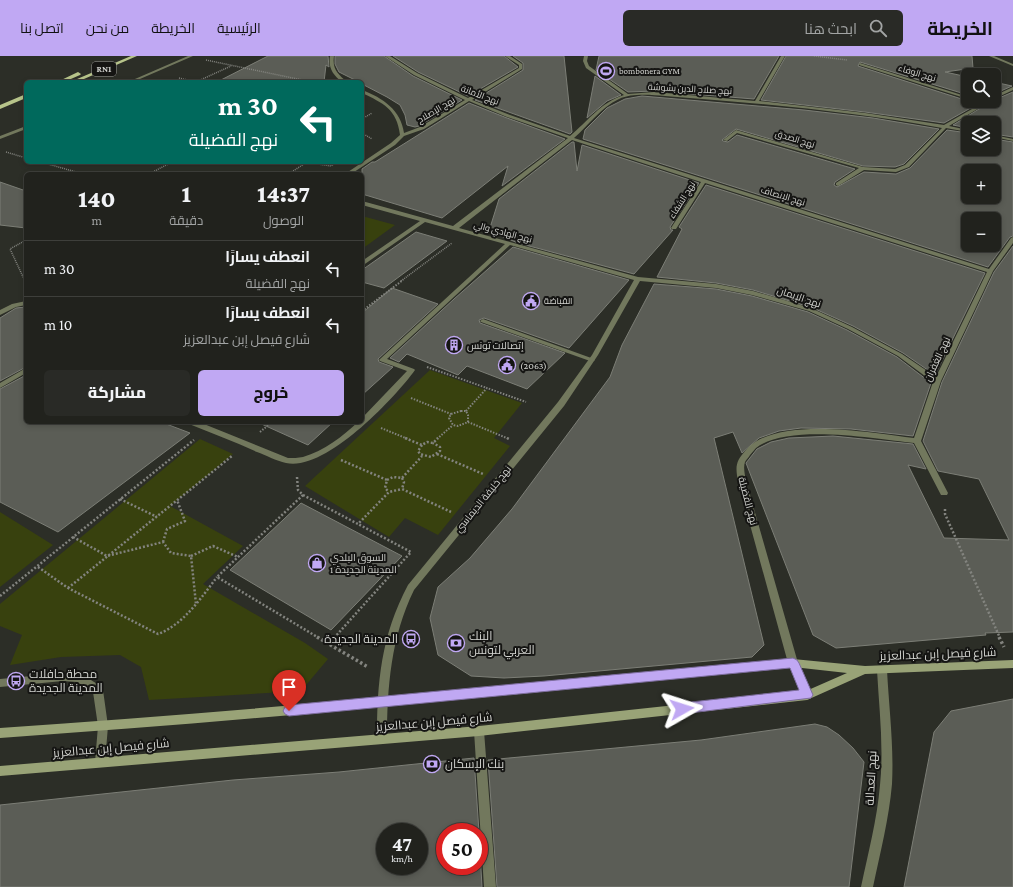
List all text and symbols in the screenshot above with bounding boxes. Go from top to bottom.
search box [623,10,903,46]
icon: search [867,17,889,39]
text: الخريطة [927,18,993,39]
text: اتصل بنا [20,20,64,36]
text: من نحن [86,20,129,36]
text: الخريطة [151,20,195,36]
text: الرئيسية [217,20,261,36]
text: ابحث هنا [804,21,857,37]
sports icon: bombonera GYM [596,61,616,81]
road number: RN1 [92,62,116,76]
street label: نهج الوفاء [897,63,937,84]
place label: bombonera GYM [619,66,681,76]
map controls [961,68,1001,252]
button: search [961,68,1001,108]
street label: نهج صلاح الدين بشوشة [648,82,732,97]
street label: نهج الأمانة [459,83,500,108]
text: 30 m [218,90,278,121]
street label: نهج الإصلاح [415,95,457,126]
icon: left [292,96,344,148]
button: layers [961,116,1001,156]
street label: نهج الصدق [774,128,816,151]
text: نهج الفضيلة [189,130,278,150]
button: + [961,164,1001,204]
text: 1 [182,180,191,207]
text: 14:37 [257,180,310,207]
street label: نهج الشفاء [667,180,698,221]
text: 140 [78,185,115,212]
street label: نهج الإنصاف [759,185,806,208]
button: − [961,212,1001,252]
text: m [91,213,102,228]
text: دقيقة [169,213,203,228]
text: الوصول [263,213,304,228]
street label: نهج الهادي والي [472,219,533,246]
text: انعطف يسارًا [225,249,310,265]
icon: left [322,258,344,280]
text: 30 m [44,261,74,277]
text: نهج الفضيلة [246,276,310,291]
street label: نهج الإيمان [775,284,822,311]
public building icon: القباضة [521,291,541,311]
place label: القباضة [544,296,573,306]
text: انعطف يسارًا [225,305,310,321]
icon: left [322,314,344,336]
text: 10 m [44,317,72,333]
text: شارع فيصل إبن عبدالعزيز [183,332,310,347]
building icon: إتصالات تونس [444,335,464,355]
street label: نهج الغفران [922,335,953,383]
place label: إتصالات تونس [467,340,524,352]
public building icon: (2063) [497,355,517,375]
place label: (2063) [520,360,547,372]
button: مشاركة [44,370,190,416]
button: خروج [198,370,344,416]
street label: نهج خليفة الديماسي [453,464,515,536]
street label: نهج الفضيلة [735,476,760,527]
place label: السوق البلدي المدينة الجديدة 1 [330,552,397,575]
shop icon: السوق البلدي المدينة الجديدة 1 [307,553,327,573]
bus stop icon: المدينة الجديدة [401,629,421,649]
place label: البنك العربي لتونس [469,629,535,660]
place label: المدينة الجديدة [324,632,398,646]
bank icon: البنك العربي لتونس [446,633,466,653]
street label: شارع فيصل إبن عبدالعزيز [878,645,997,664]
place label: محطة حافلات المدينة الجديدة [29,667,103,695]
pin [272,670,306,711]
bus stop icon: محطة حافلات المدينة الجديدة [6,671,26,691]
icon: arrive [278,676,300,698]
position arrow [661,688,703,730]
street label: شارع فيصل إبن عبدالعزيز [374,710,493,735]
street label: شارع فيصل إبن عبدالعزيز [51,736,170,761]
street label: نهج العدالة [863,750,880,806]
bank icon: بنك الإسكان [422,754,442,774]
place label: بنك الإسكان [445,757,504,771]
speed limit sign: 50 [436,823,488,875]
text: 47 [392,833,412,855]
text: km/h [391,853,413,864]

